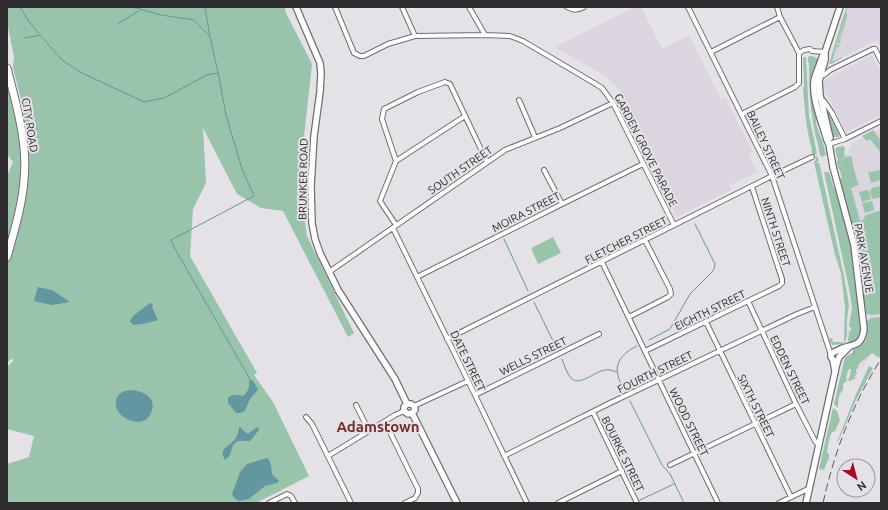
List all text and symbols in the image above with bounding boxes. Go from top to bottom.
street label: GARDEN GROVE PARADE [612,91,680,209]
street label: CITY ROAD [20,97,40,153]
street label: BAILEY STREET [745,109,787,181]
street label: BRUNKER ROAD [296,138,310,220]
street label: SOUTH STREET [426,143,494,197]
street label: MOIRA STREET [490,190,562,234]
street label: NINTH STREET [759,196,793,268]
street label: FLETCHER STREET [583,214,669,266]
street label: PARK AVENUE [852,222,876,294]
street label: EIGHTH STREET [673,288,747,332]
street label: DATE STREET [448,329,488,393]
street label: EDDEN STREET [768,333,812,407]
street label: WELLS STREET [497,335,569,377]
street label: FOURTH STREET [615,349,695,395]
street label: SIXTH STREET [735,372,777,440]
street label: WOOD STREET [667,386,711,458]
street label: BOURKE STREET [600,414,646,494]
district label: Adamstown [336,418,420,435]
north arrow [836,458,876,498]
text: N [855,479,869,493]

